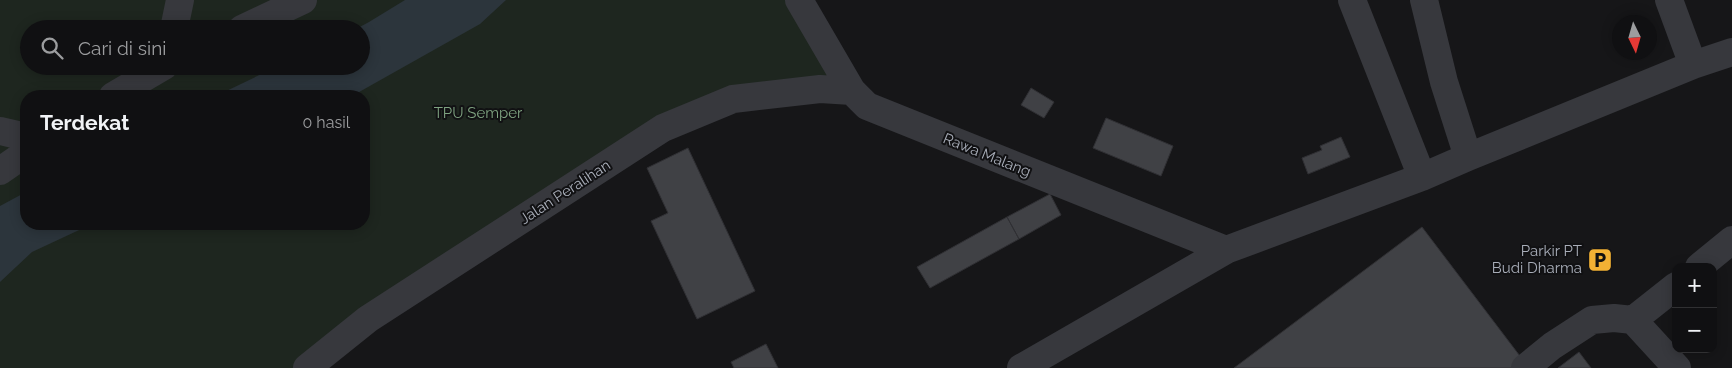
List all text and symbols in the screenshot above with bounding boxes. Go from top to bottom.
north arrow [1612,15,1657,60]
search box [20,20,370,75]
icon: search [38,34,66,62]
text: Cari di sini [78,37,166,59]
park label: TPU Semper [434,104,523,122]
text: Terdekat [40,110,129,135]
text: 0 hasil [303,113,350,132]
street label: Rawa Malang [940,129,1034,181]
street label: Jalan Peralihan [516,156,614,228]
place label: Parkir PT Budi Dharma [1492,242,1582,277]
parking icon: Parkir PT Budi Dharma [1587,247,1613,273]
map controls [1672,263,1717,353]
button: + [1672,263,1717,308]
button: − [1672,308,1717,353]

